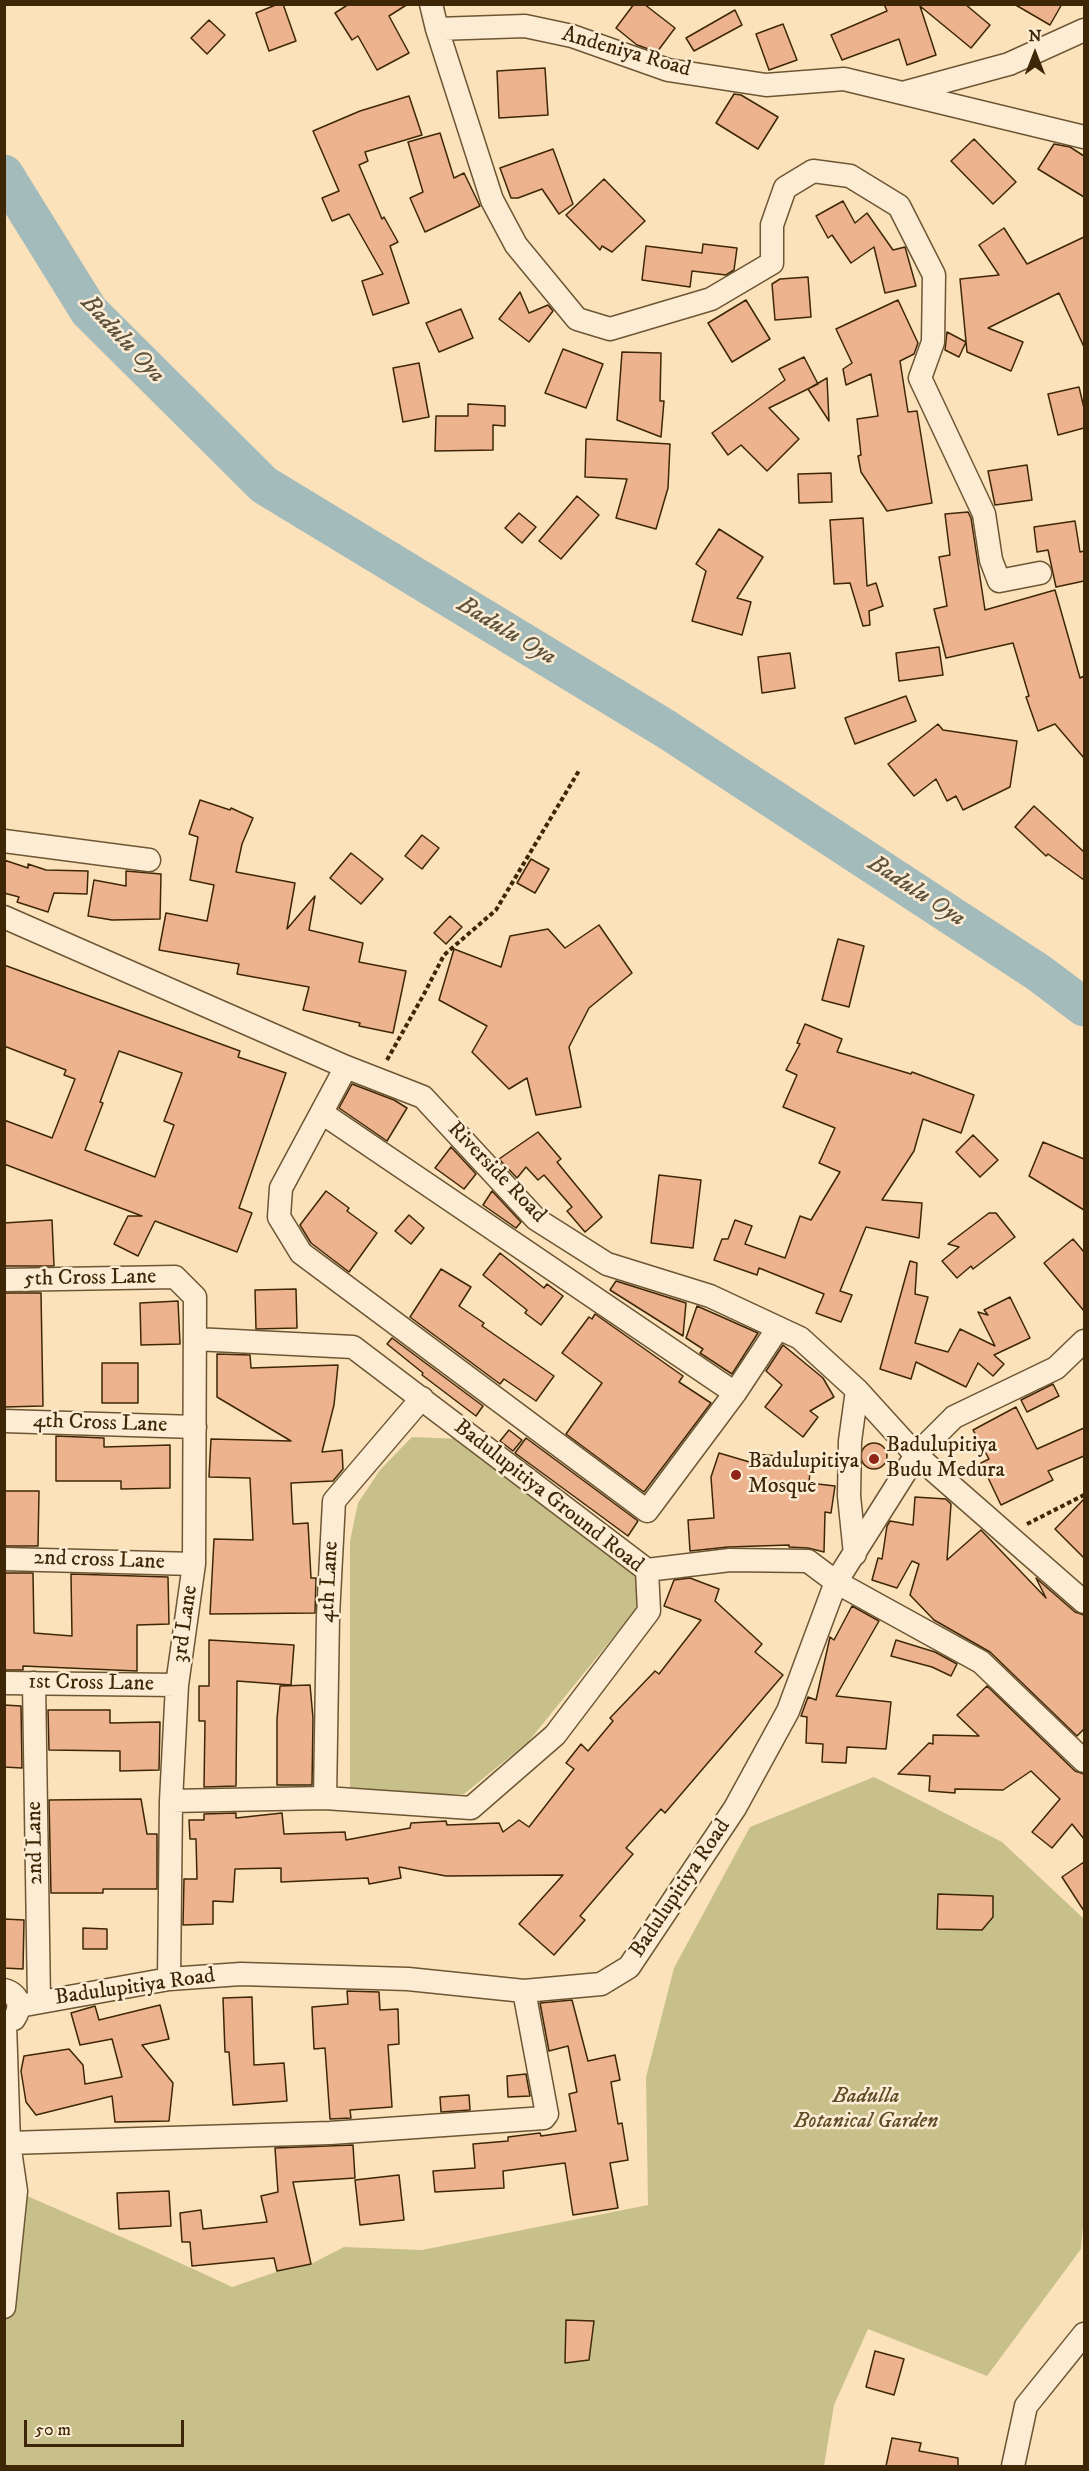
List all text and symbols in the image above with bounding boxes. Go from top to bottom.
street label: Andeniya Road [559,22,693,84]
north arrow [1005,24,1065,84]
text: N [1028,26,1042,46]
water label: Badulu Oya [74,290,170,390]
water label: Badulu Oya [451,591,561,673]
water label: Badulu Oya [862,850,970,934]
street label: Riverside Road [441,1117,551,1229]
street label: 5th Cross Lane [23,1265,157,1293]
street label: 4th Cross Lane [32,1408,168,1440]
street label: Badulupitiya Ground Road [448,1415,648,1579]
place label: Badulupitiya Budu Medura [886,1433,1005,1484]
place label: Badulupitiya Mosque [748,1449,859,1500]
marker: Badulupitiya Budu Medura [867,1452,881,1466]
marker: Badulupitiya Mosque [729,1468,743,1482]
street label: 4th Lane [315,1541,345,1623]
street label: 2nd cross Lane [33,1546,165,1576]
street label: 3rd Lane [168,1584,204,1664]
street label: 1st Cross Lane [28,1670,154,1698]
street label: 2nd Lane [22,1801,50,1885]
street label: Badulupitiya Road [625,1815,737,1963]
street label: Badulupitiya Road [53,1964,217,2012]
park label: Badulla Botanical Garden [794,2084,938,2136]
scale bar [27,2408,188,2446]
text: 50 m [35,2419,71,2441]

